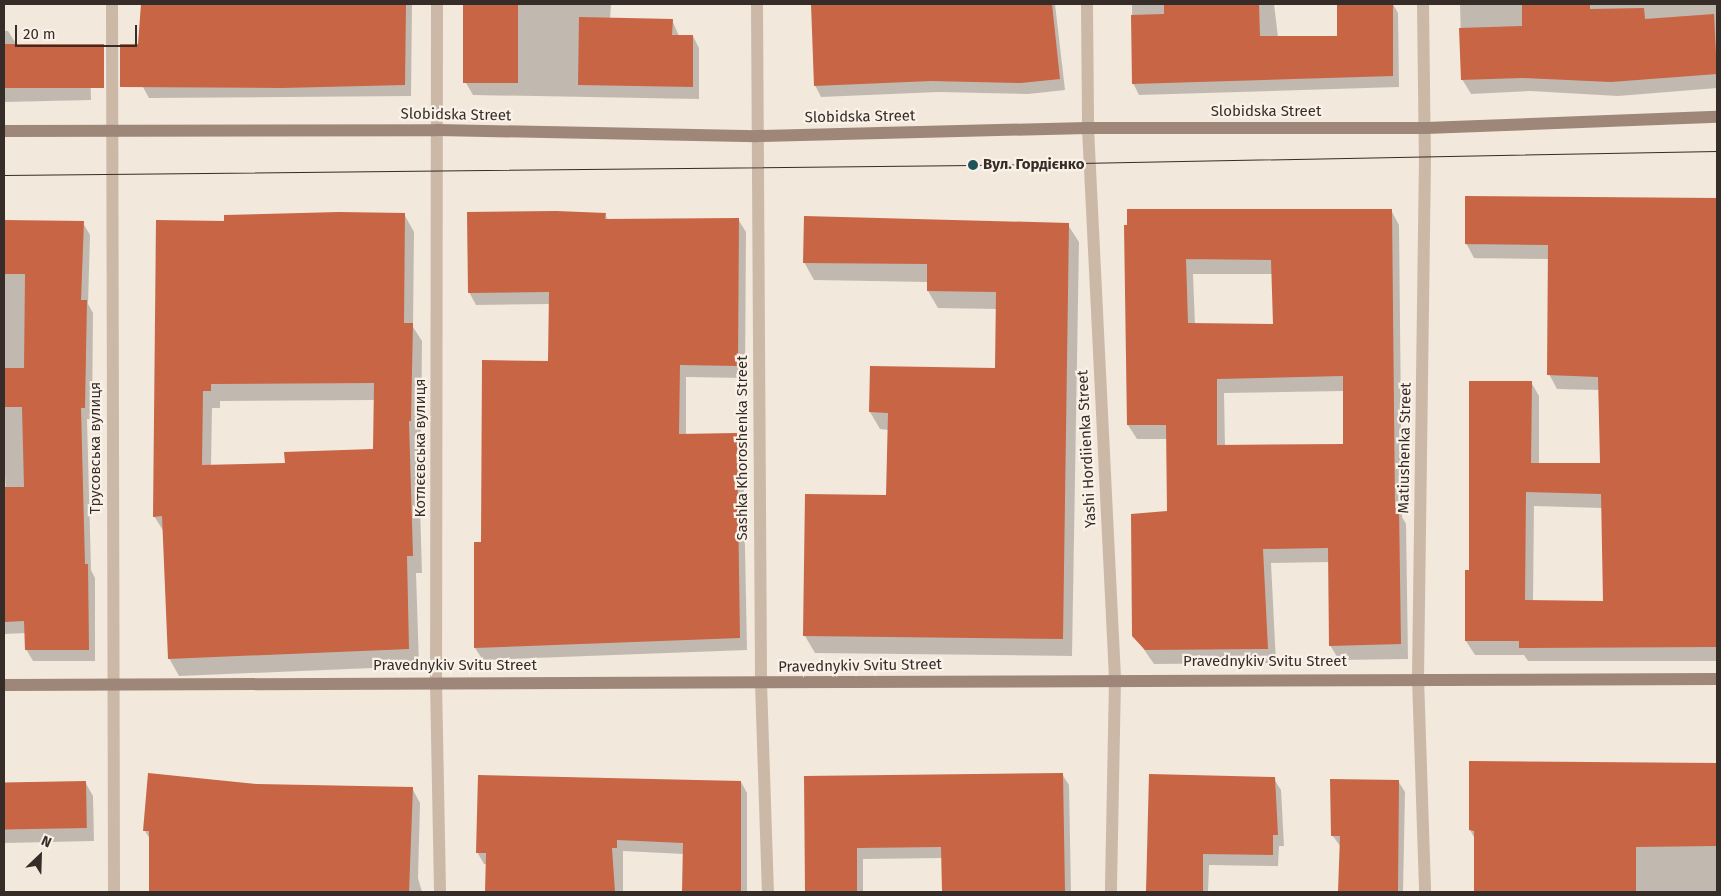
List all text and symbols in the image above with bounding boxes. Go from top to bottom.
scale bar [18,15,140,47]
text: 20 m [23,25,56,43]
street label: Slobidska Street [1211,103,1321,121]
street label: Slobidska Street [401,105,511,125]
street label: Slobidska Street [805,107,915,127]
place label: Вул. Гордієнко [983,156,1085,174]
marker: Вул. Гордієнко [967,159,979,171]
street label: Sashka Khoroshenka Street [734,355,752,541]
street label: Yashi Hordiienka Street [1074,370,1100,528]
street label: Котлєєвська вулиця [412,379,430,517]
street label: Трусовська вулиця [87,382,105,514]
street label: Matiushenka Street [1395,382,1415,514]
street label: Pravednykiv Svitu Street [1183,653,1347,671]
street label: Pravednykiv Svitu Street [778,656,942,676]
street label: Pravednykiv Svitu Street [373,657,537,675]
north arrow [15,831,65,881]
text: N [39,832,54,851]

